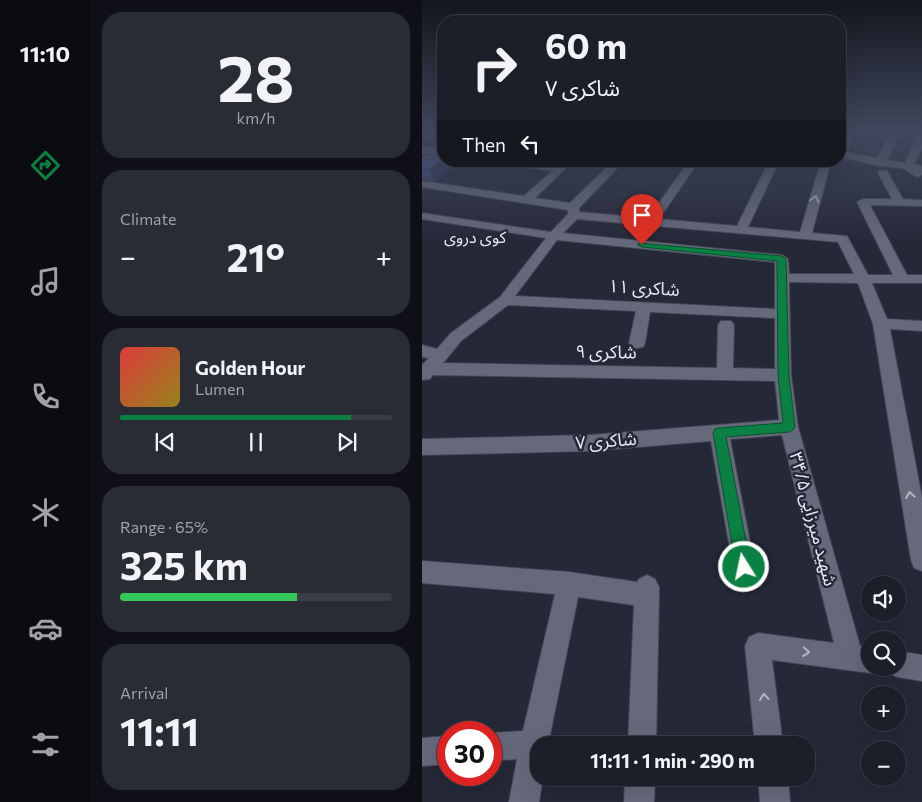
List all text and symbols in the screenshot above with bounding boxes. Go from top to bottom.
text: 60 m [545,23,627,66]
icon: right [462,35,527,100]
text: 28 [218,36,294,115]
text: 11:10 [20,40,70,67]
text: شاکری ۷ [545,74,620,101]
text: km/h [237,108,275,127]
icon: left [516,130,544,158]
text: Then [462,133,506,156]
icon: directions [28,148,63,183]
pin [621,194,663,245]
one-way arrow [810,195,820,203]
icon: arrive [628,201,656,229]
text: Climate [120,209,176,228]
district label: کوی دروی [444,227,506,247]
text: 21° [227,233,285,280]
text: − [120,239,136,273]
text: + [376,239,392,273]
icon: music [28,264,63,299]
street label: شاکری ۱۱ [608,274,680,301]
street label: شاکری ۹ [575,339,637,364]
text: Golden Hour [195,356,305,379]
icon: phone [28,379,63,414]
text: Lumen [195,379,245,398]
street label: شاکری ۷ [575,427,637,454]
icon: previous [151,428,179,456]
icon: pause [242,428,270,456]
icon: next [333,428,361,456]
street label: شهید میرزایی ۳۴/۵ [785,449,842,588]
one-way arrow [906,490,916,499]
icon: climate [28,495,63,530]
text: Range · 65% [120,517,208,536]
position arrow [717,540,769,592]
text: 325 km [120,541,248,588]
map controls [861,576,906,786]
button: sound [861,576,906,621]
icon: car [28,611,63,646]
button: search [861,631,906,676]
one-way arrow [803,646,811,657]
text: Arrival [120,683,168,702]
button: + [861,686,906,731]
one-way arrow [759,692,770,700]
text: 11:11 [120,707,199,754]
speed limit sign: 30 [437,721,502,786]
icon: filters [28,727,63,762]
button: − [861,741,906,786]
text: 11:11 · 1 min · 290 m [590,749,755,772]

